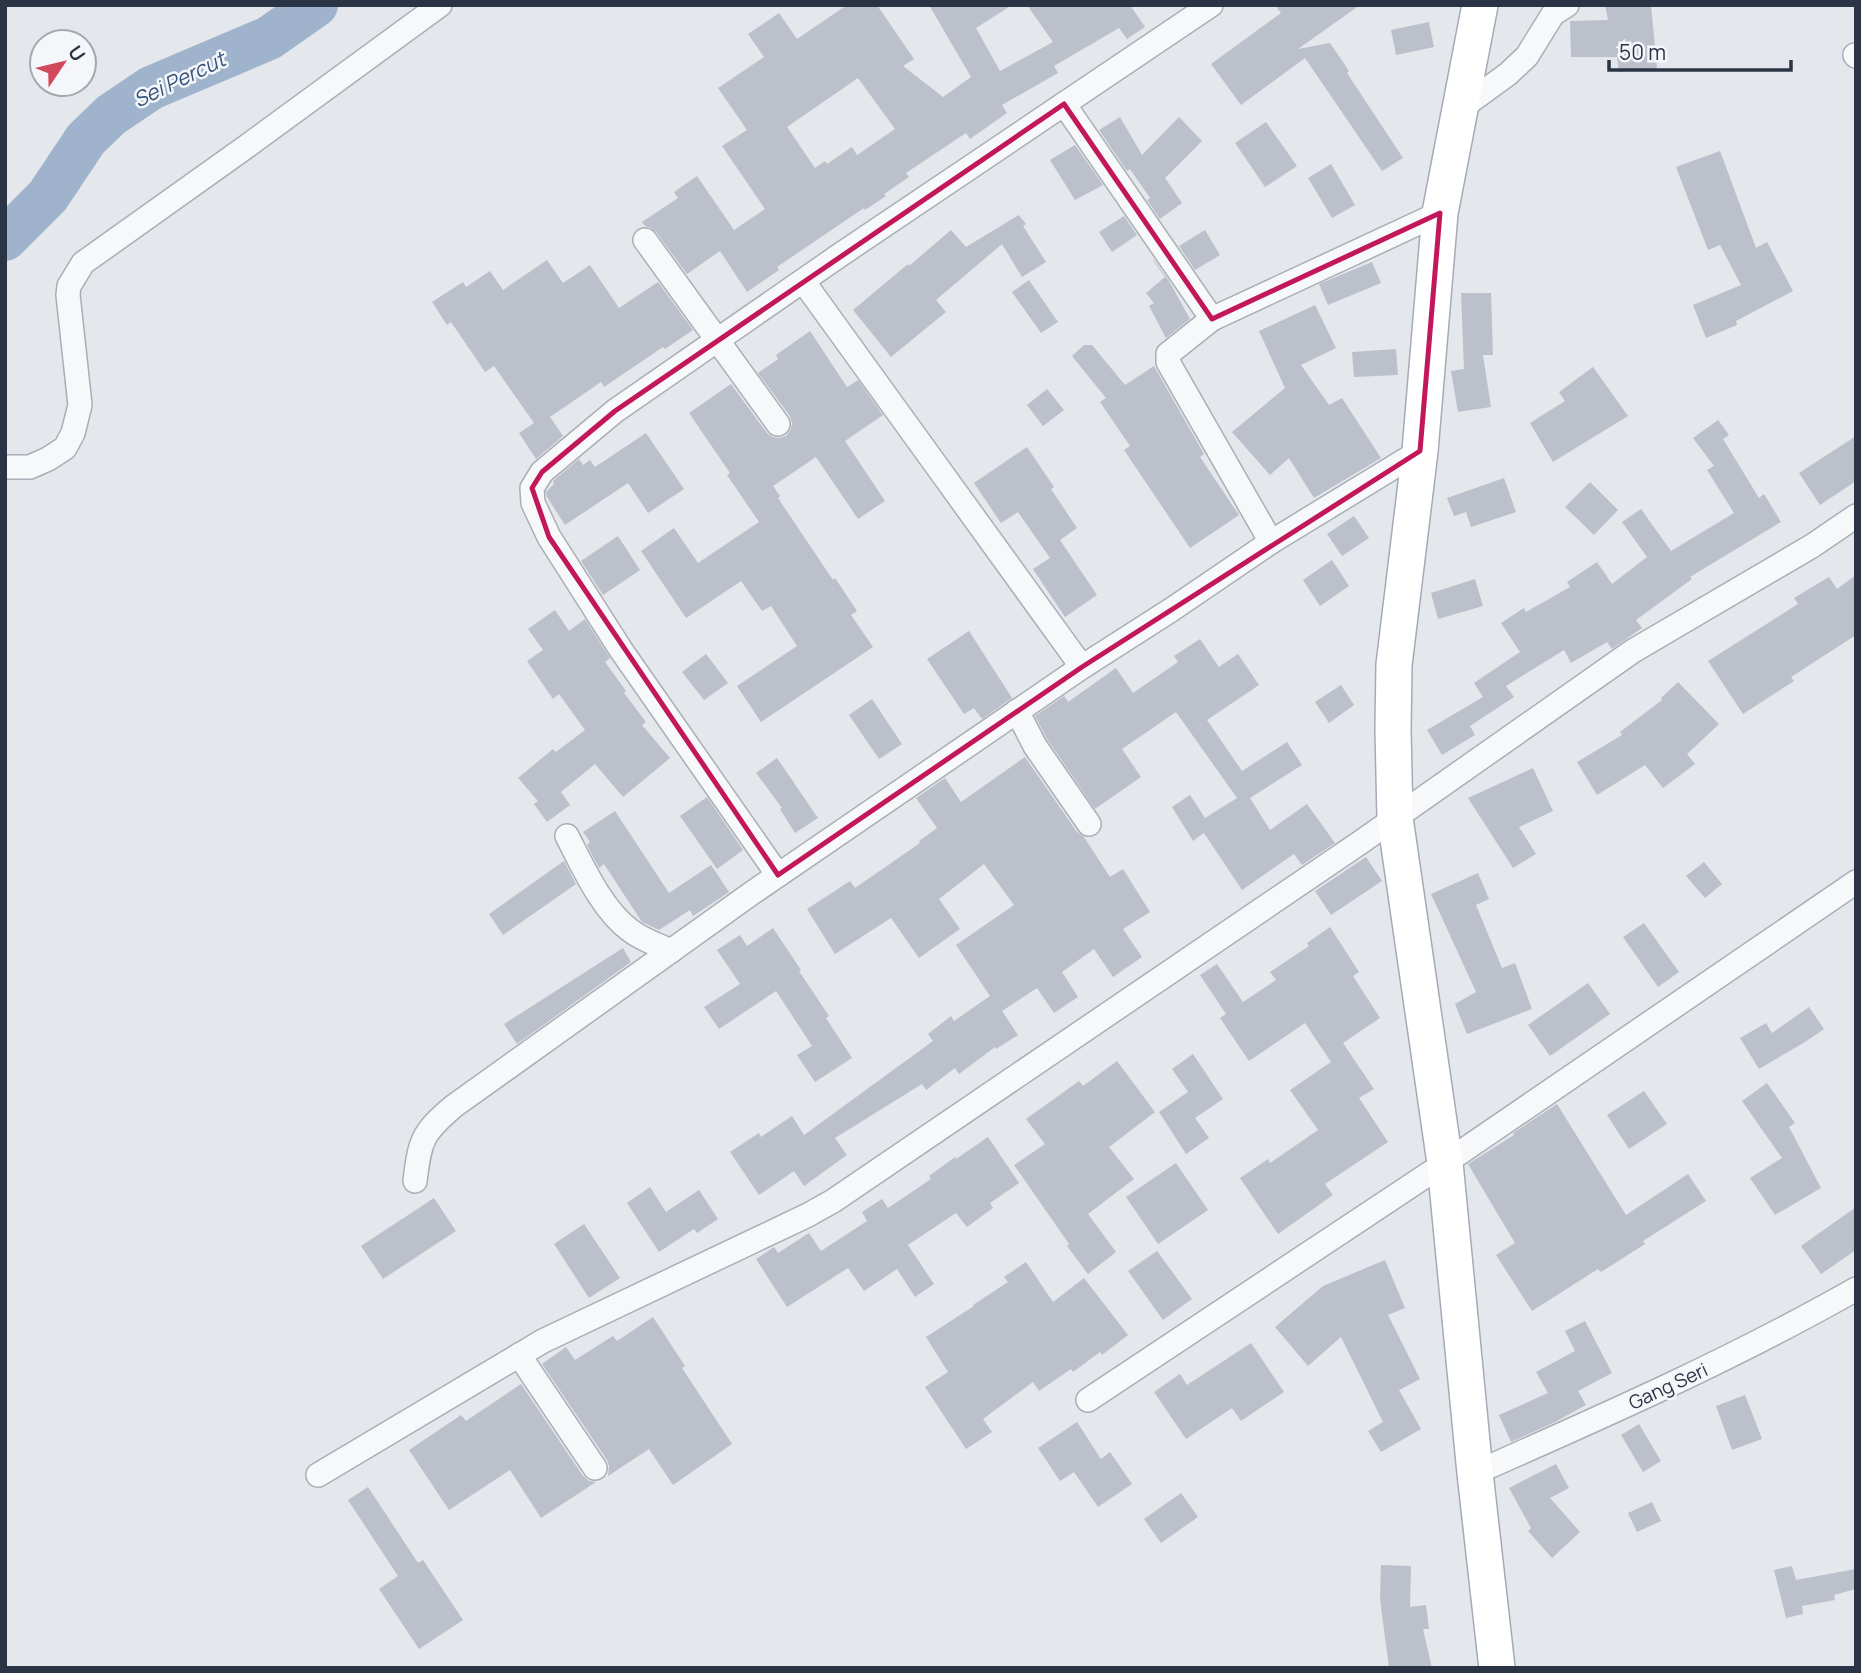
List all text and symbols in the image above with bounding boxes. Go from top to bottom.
north arrow [28,28,98,98]
scale bar [1609,28,1791,72]
text: 50 m [1619,38,1666,66]
text: U [62,40,91,66]
water label: Sei Percut [128,44,232,113]
street label: Gang Seri [1624,1356,1712,1416]

